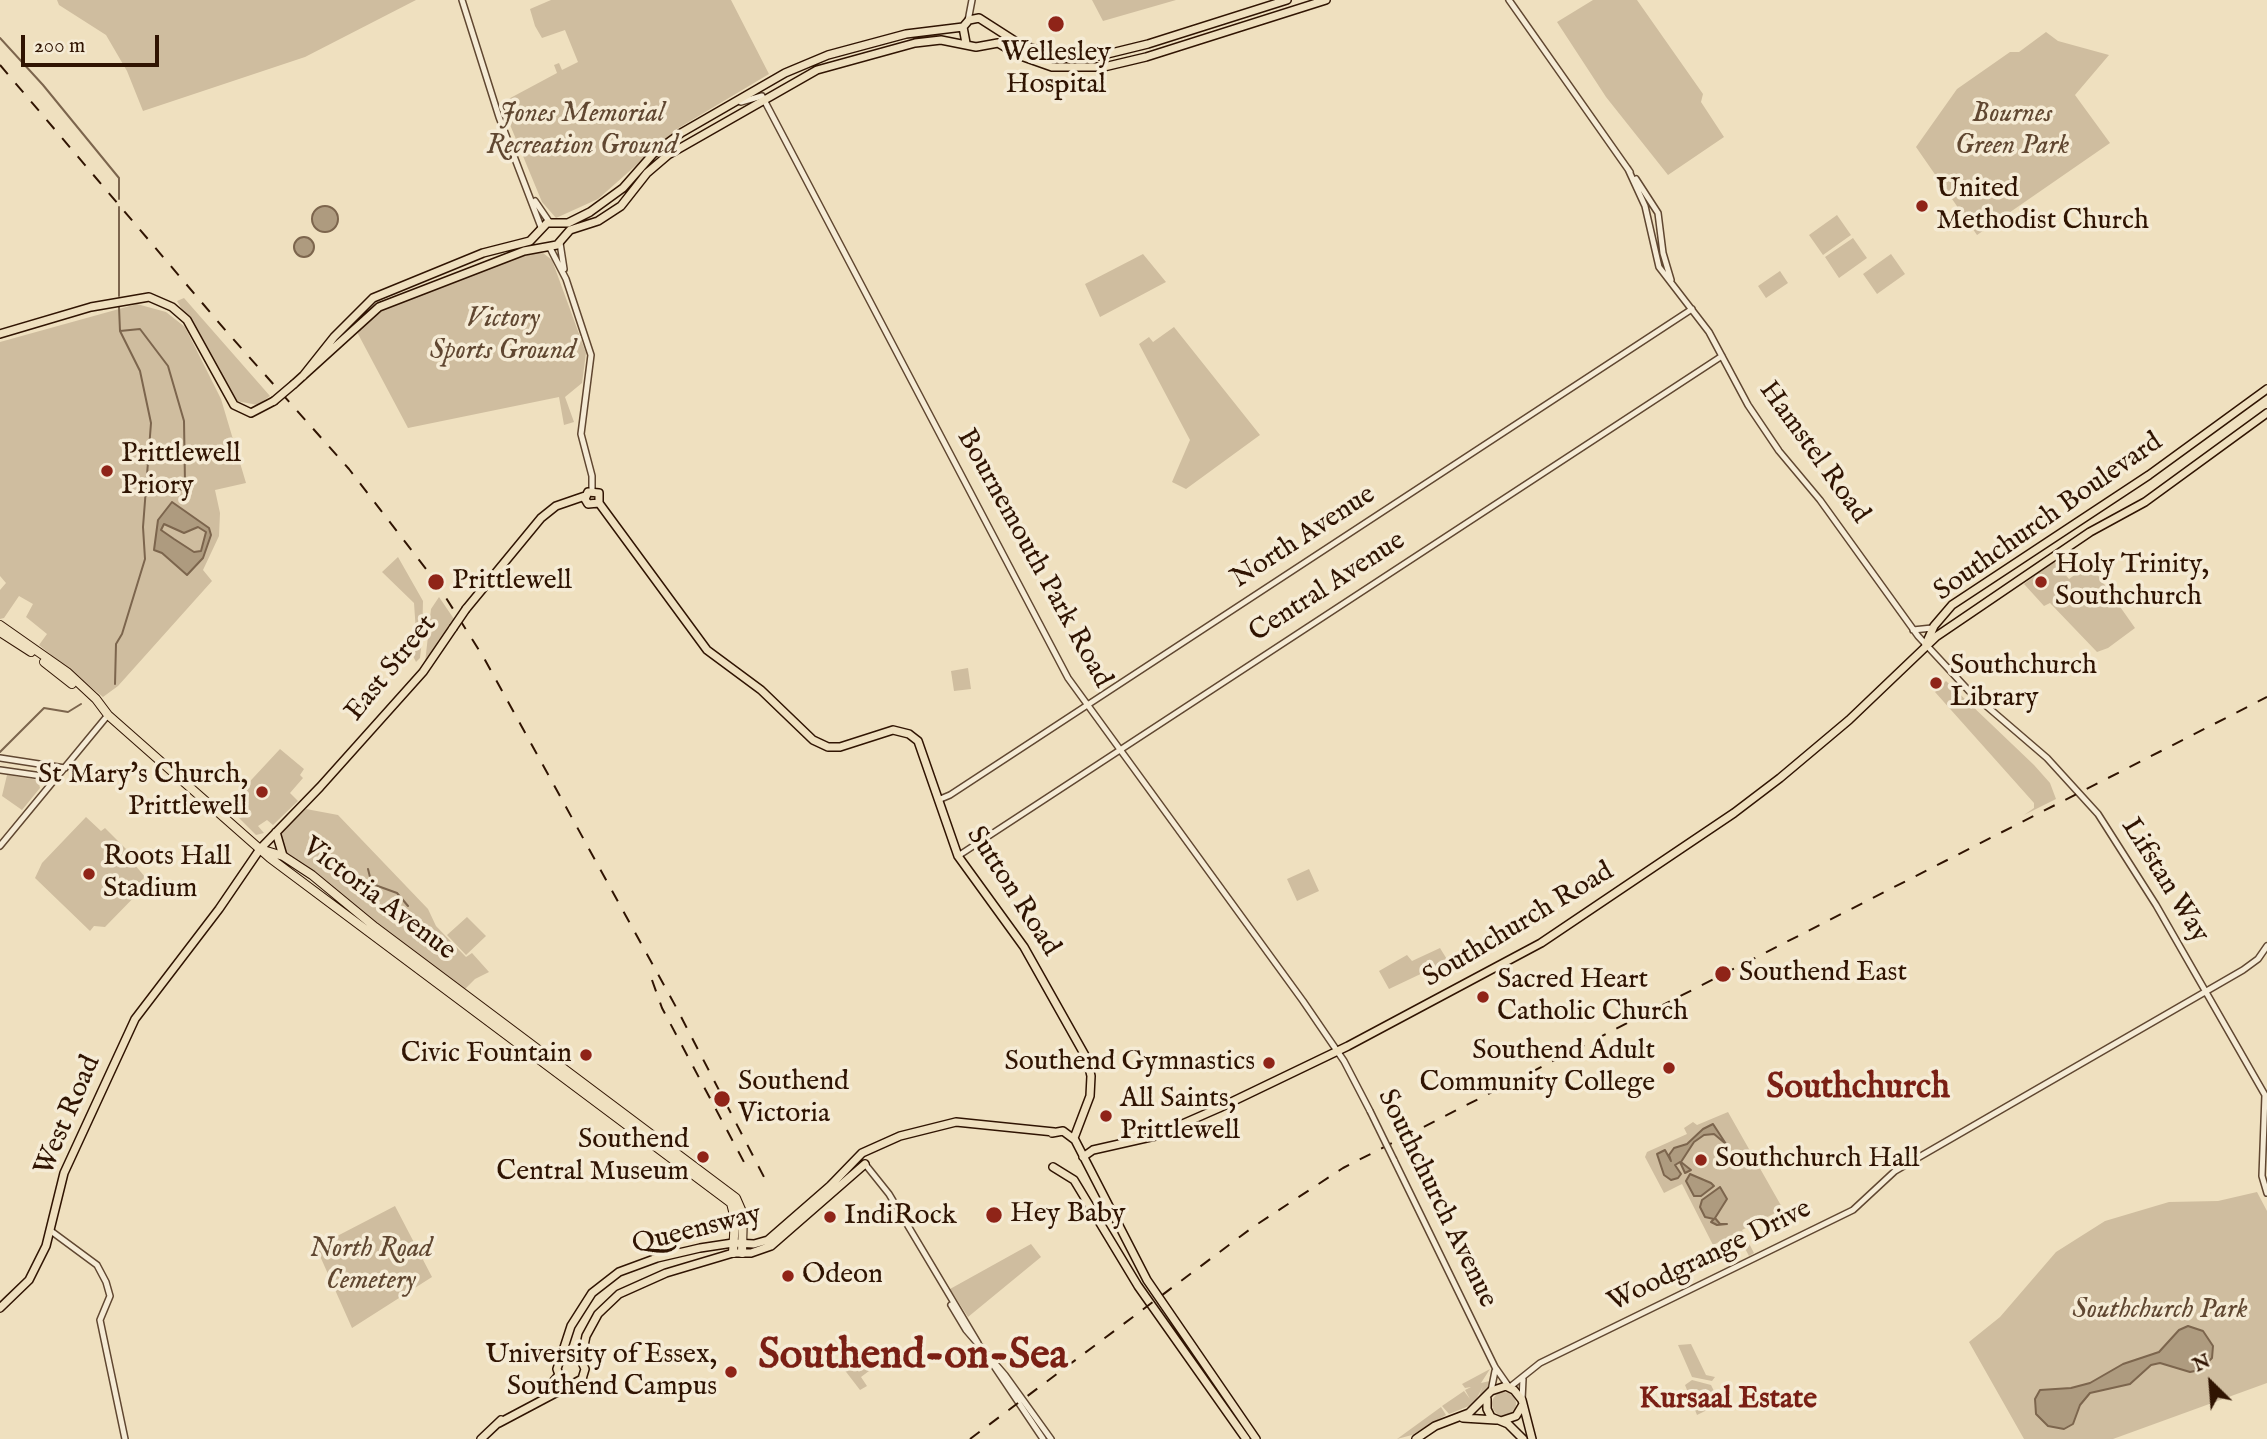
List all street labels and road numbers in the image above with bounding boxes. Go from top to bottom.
street label: Hamstel Road [1750,376,1876,530]
street label: Bournemouth Park Road [948,424,1118,694]
street label: Southchurch Boulevard [1928,427,2170,609]
street label: North Avenue [1226,479,1382,597]
street label: Central Avenue [1244,525,1412,651]
street label: East Street [339,609,445,729]
street label: Lifstan Way [2112,812,2216,950]
street label: Sutton Road [958,821,1066,963]
street label: Victoria Avenue [294,831,462,969]
street label: Southchurch Road [1418,856,1620,996]
street label: West Road [29,1051,109,1181]
street label: Southchurch Avenue [1369,1084,1503,1314]
street label: Woodgrange Drive [1603,1193,1817,1321]
street label: Queensway [629,1199,765,1263]

